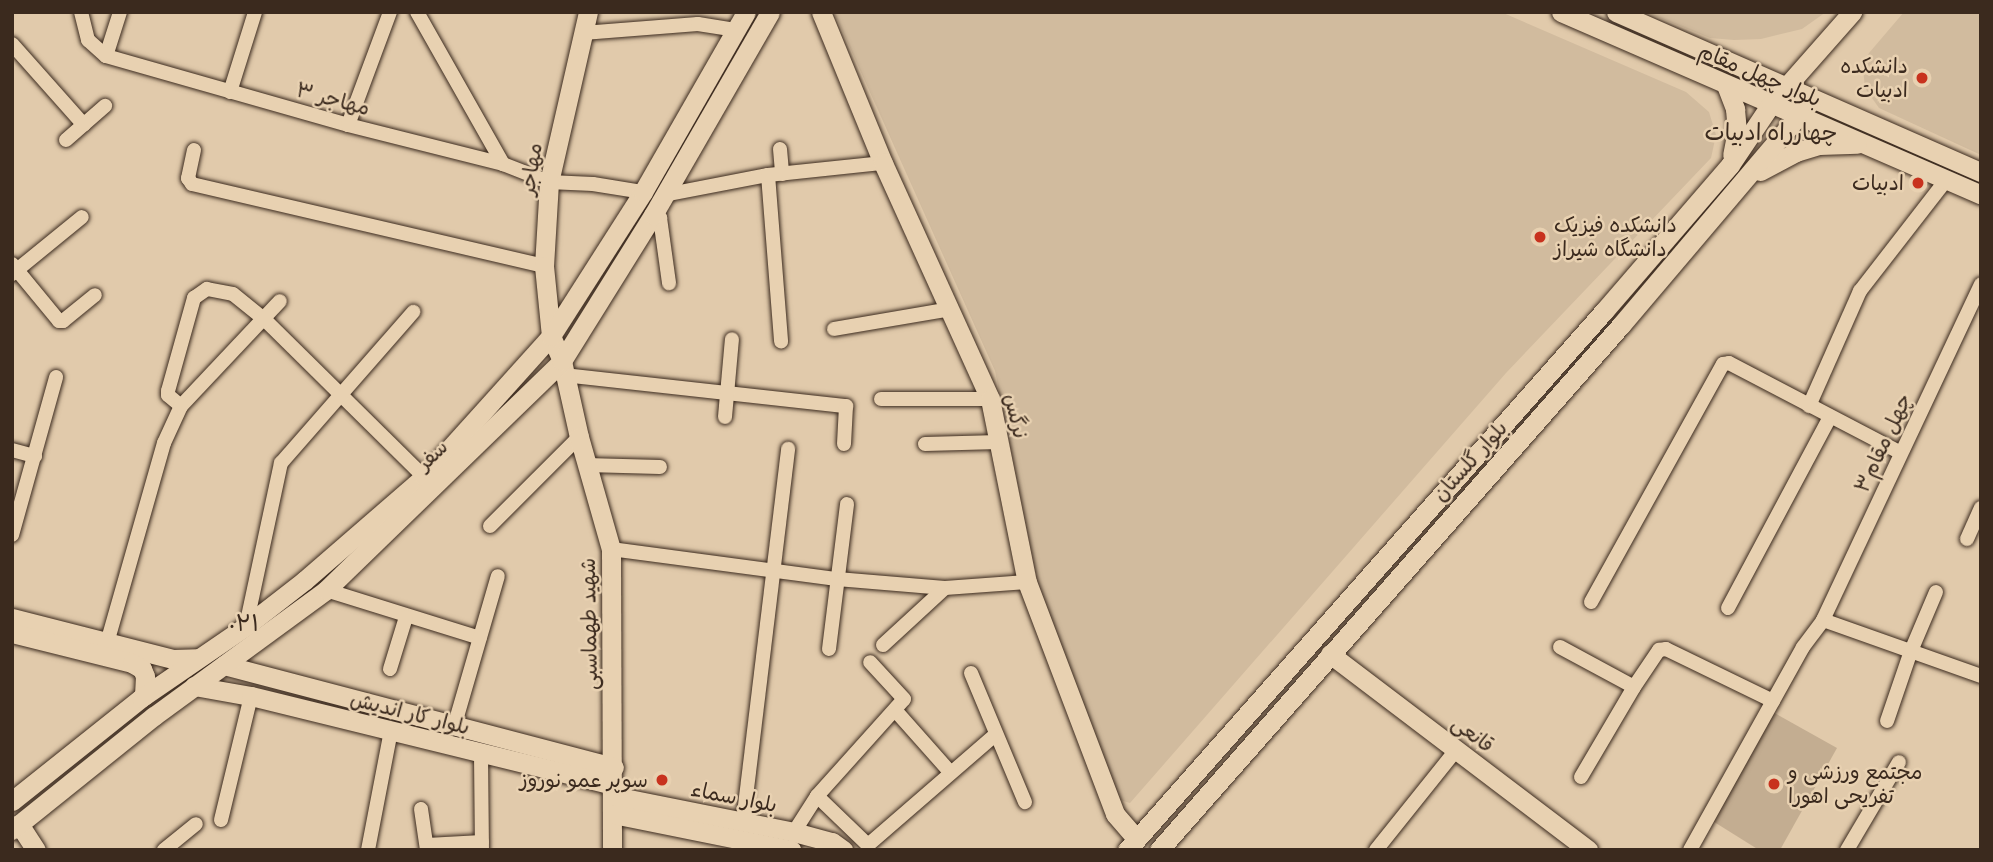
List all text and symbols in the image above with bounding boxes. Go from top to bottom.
street label: بلوار چهل مقام [1695,38,1825,112]
place label: دانشکده ادبیات [1840,53,1908,103]
marker: دانشکده ادبیات [1914,70,1930,86]
street label: ۳ مهاجر [293,77,373,121]
district label: چهارراه ادبیات [1705,119,1837,147]
street label: مهاجر [514,141,548,197]
place label: ادبیات [1852,170,1904,196]
marker: ادبیات [1910,175,1926,191]
place label: دانشکده فیزیک دانشگاه شیراز [1554,212,1677,262]
marker: دانشکده فیزیک دانشگاه شیراز [1532,229,1548,245]
street label: چهل مقام۳ [1849,389,1917,497]
street label: نرگس [999,391,1033,441]
street label: بلوار گلستان [1427,416,1513,506]
street label: سفر [411,434,453,476]
street label: شهید طهماسبی [575,558,603,690]
district label: ۰۲۱ [228,610,260,638]
street label: بلوار کار اندیش [348,686,472,740]
street label: قانعی [1447,710,1499,758]
place label: مجتمع ورزشی و تفریحی اهورا [1788,759,1922,809]
place label: سوپر عمو نوروز [520,767,648,793]
marker: سوپر عمو نوروز [654,772,670,788]
street label: بلوار سماء [689,776,779,818]
marker: مجتمع ورزشی و تفریحی اهورا [1766,776,1782,792]

